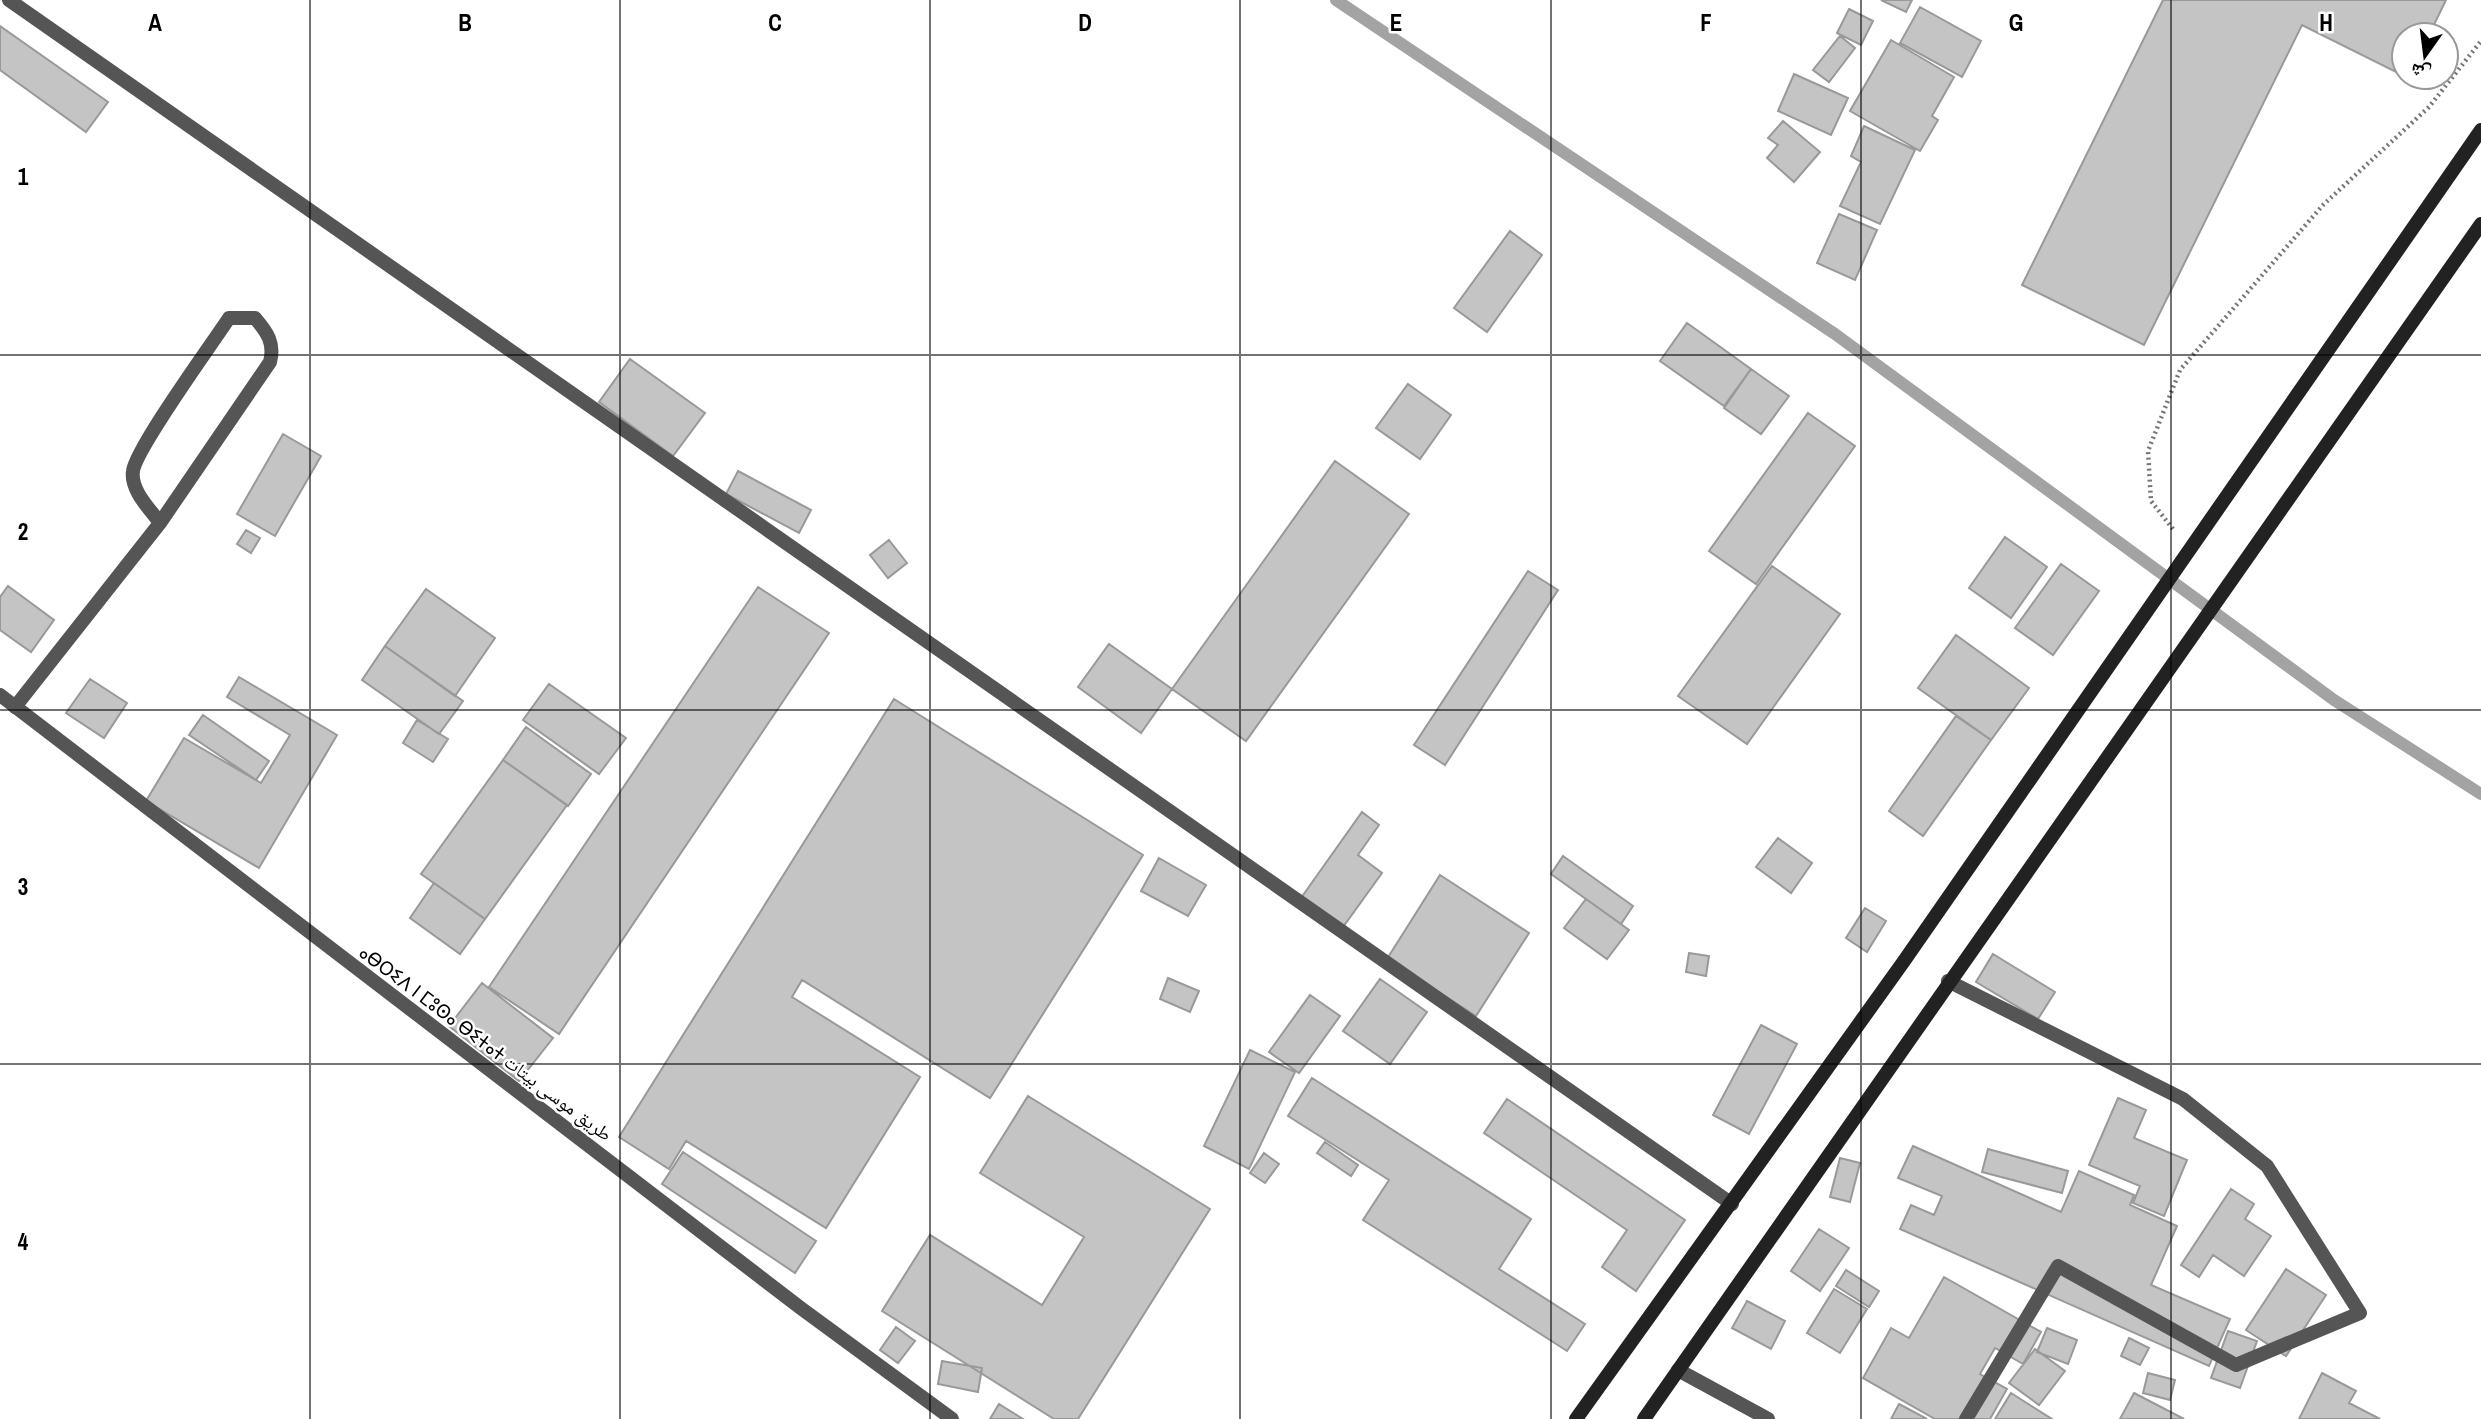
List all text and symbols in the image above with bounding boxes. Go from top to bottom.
text: A [148,7,162,38]
text: B [458,7,472,38]
text: C [768,7,782,38]
text: D [1078,7,1092,38]
text: E [1390,7,1402,38]
text: F [1700,7,1712,38]
text: G [2009,7,2023,38]
text: H [2319,7,2333,38]
north arrow [2390,21,2460,91]
text: ش [2408,57,2434,88]
text: 1 [18,161,29,192]
text: 2 [18,516,28,547]
text: 3 [18,871,28,902]
street label: ⴰⴱⵔⵉⴷ ⵏ ⵎⵓⵙⴰ ⴱⵉⵜⴰⵜ طريق موسى بيتات [354,939,618,1147]
text: 4 [18,1226,29,1257]

